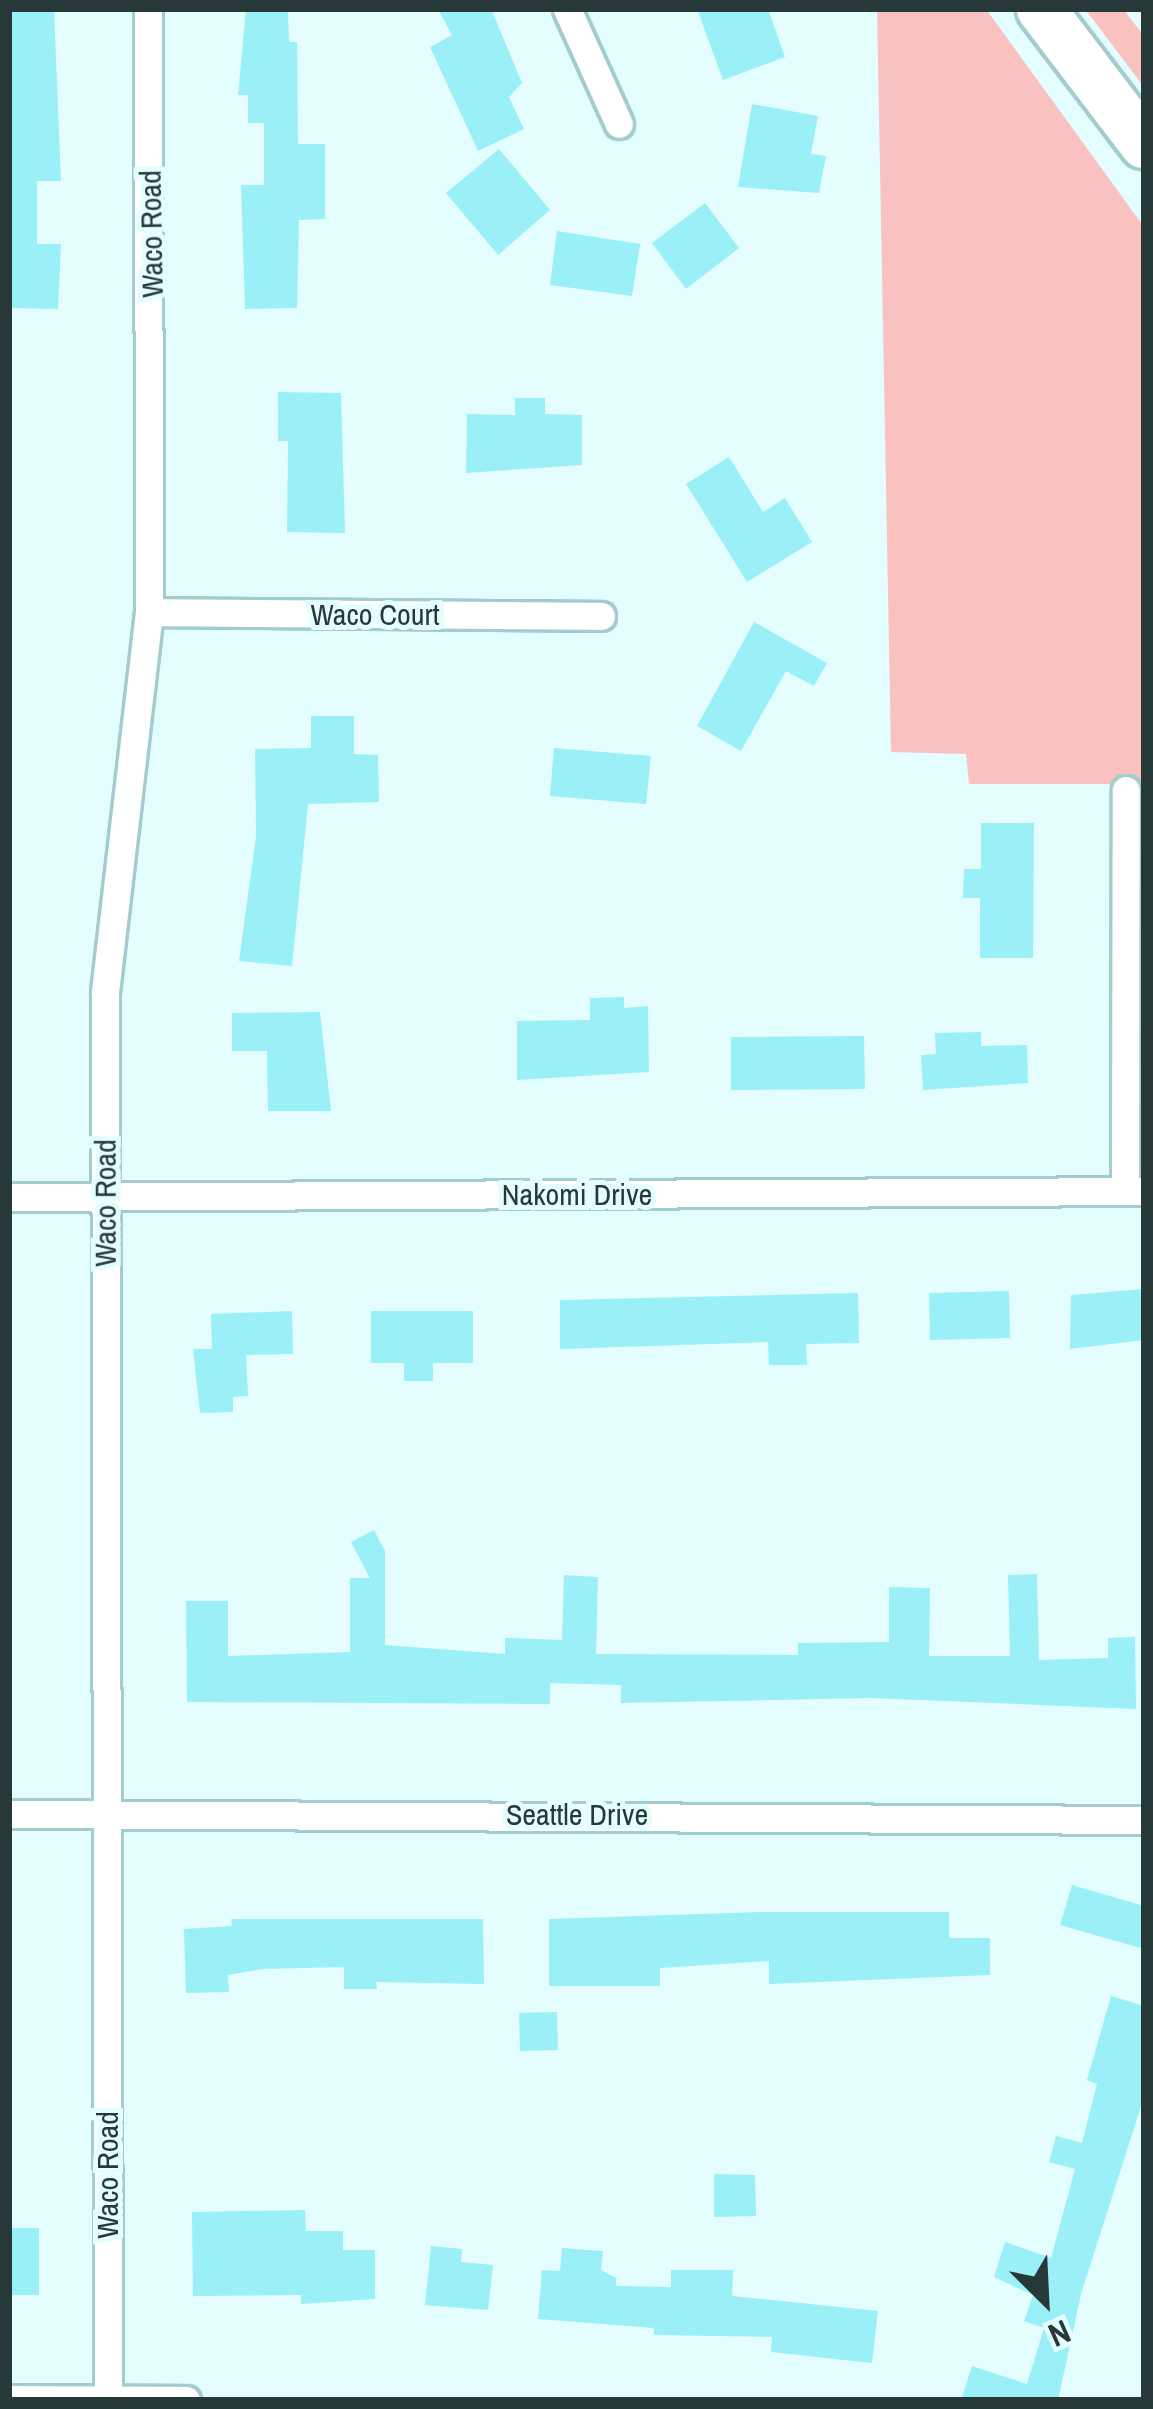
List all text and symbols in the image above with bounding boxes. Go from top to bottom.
street label: Waco Road [132,170,170,298]
street label: Waco Court [311,596,439,632]
street label: Waco Road [87,1139,123,1267]
street label: Nakomi Drive [502,1176,652,1212]
street label: Seattle Drive [506,1796,648,1832]
street label: Waco Road [89,2111,125,2239]
north arrow [985,2241,1105,2361]
text: N [1042,2310,1078,2358]

